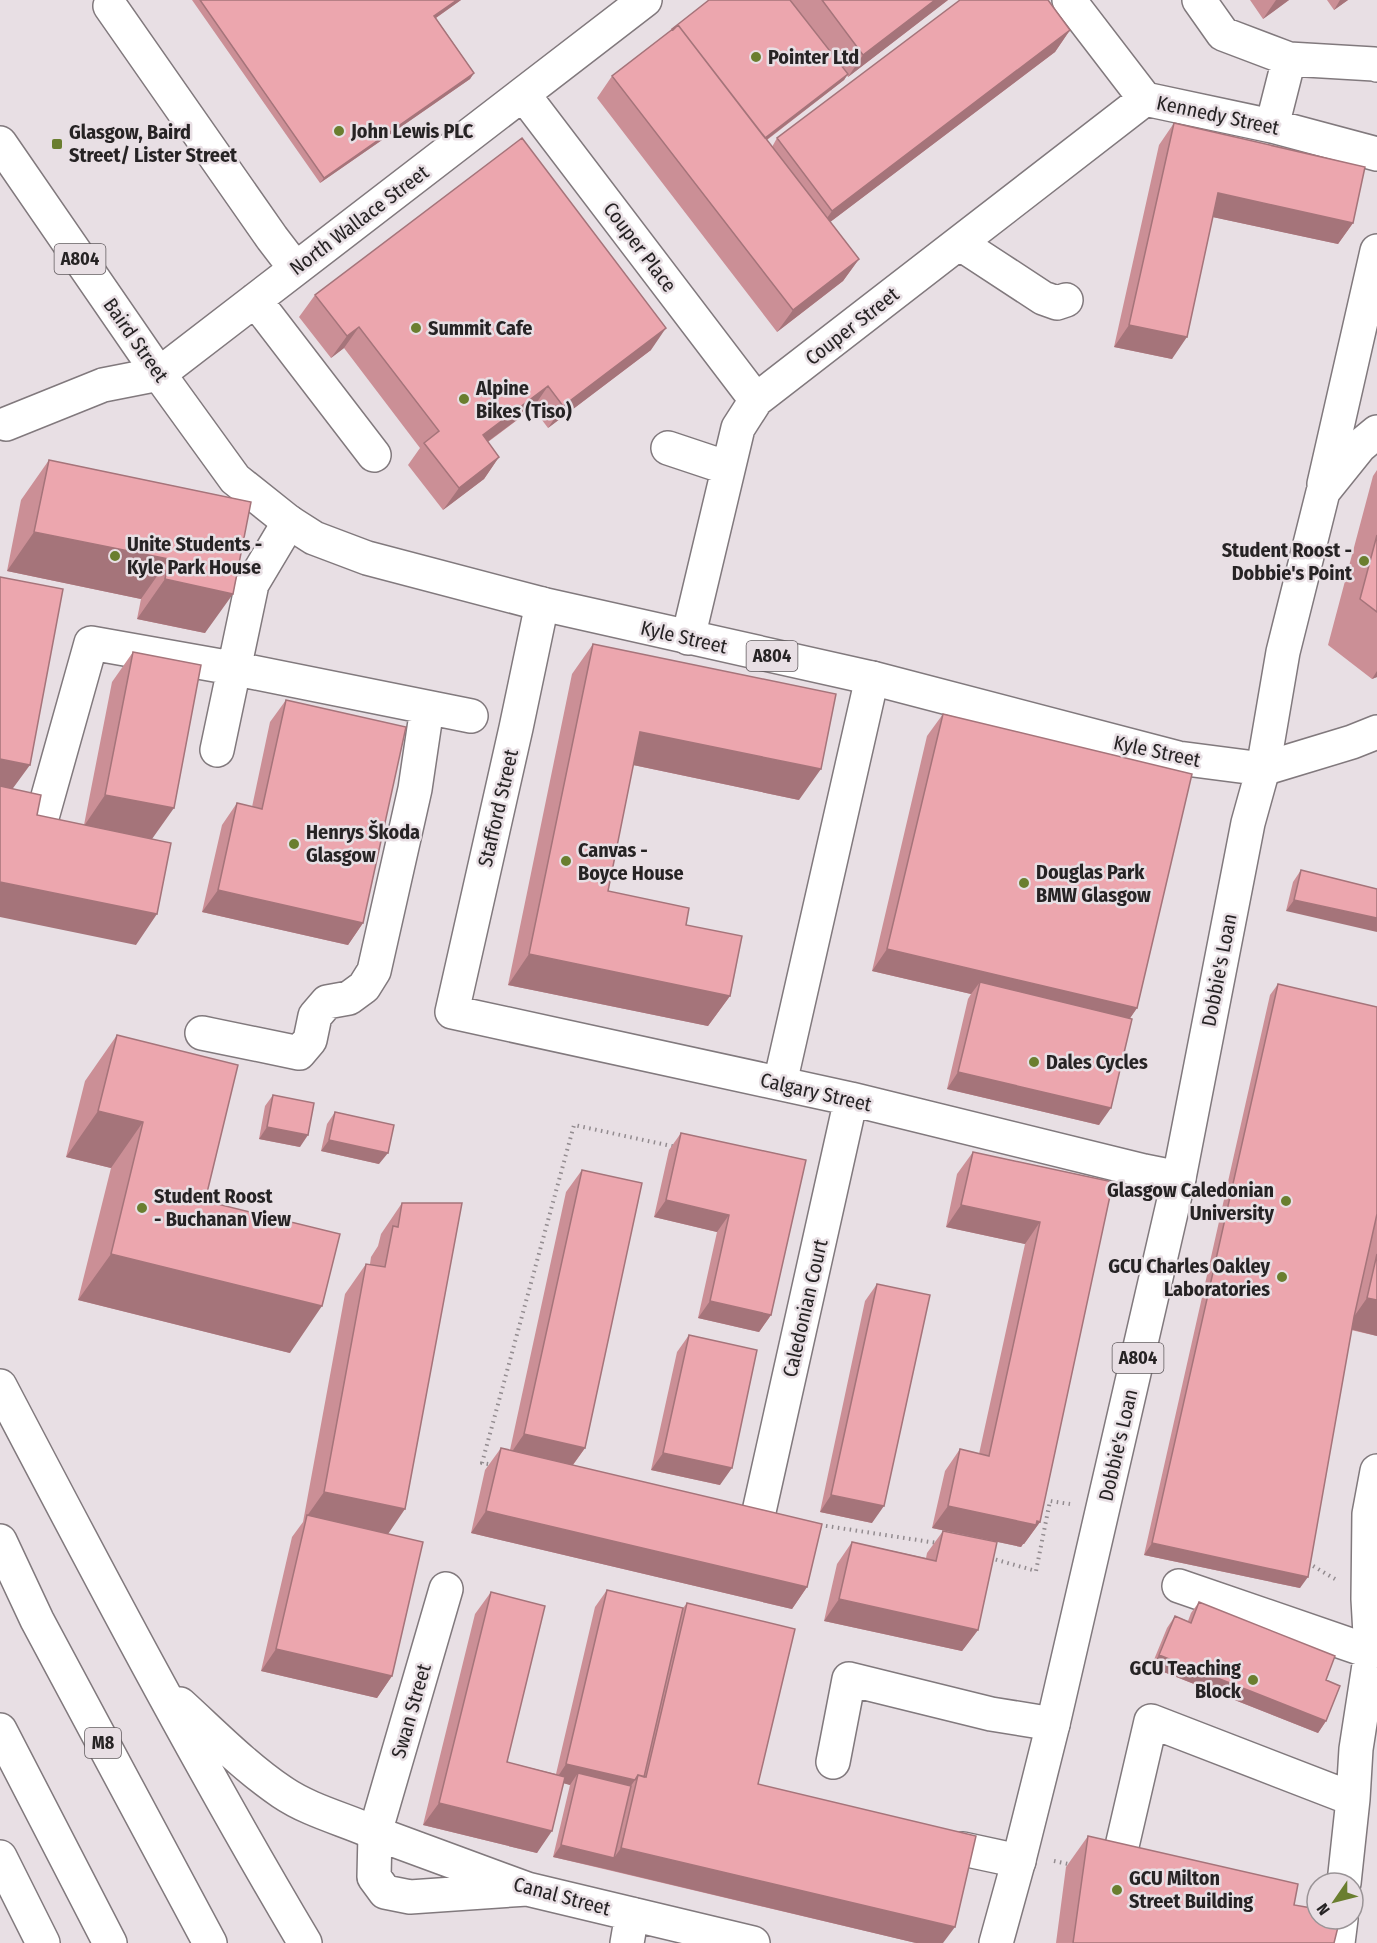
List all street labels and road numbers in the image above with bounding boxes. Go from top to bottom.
street label: Kennedy Street [1155,90,1282,140]
street label: North Wallace Street [285,160,434,280]
street label: Couper Place [598,197,682,297]
road number: A804 [54,244,106,274]
street label: Couper Street [800,282,904,370]
street label: Baird Street [98,293,174,387]
street label: Kyle Street [638,615,730,659]
road number: A804 [746,641,798,671]
street label: Kyle Street [1111,730,1203,772]
street label: Stafford Street [473,747,523,869]
street label: Dobbie's Loan [1196,912,1242,1028]
street label: Calgary Street [758,1068,874,1117]
street label: Caledonian Court [777,1236,833,1379]
road number: A804 [1112,1343,1164,1373]
street label: Dobbie's Loan [1093,1387,1143,1503]
street label: Swan Street [386,1661,436,1761]
road number: M8 [85,1728,121,1758]
street label: Canal Street [511,1872,613,1921]

